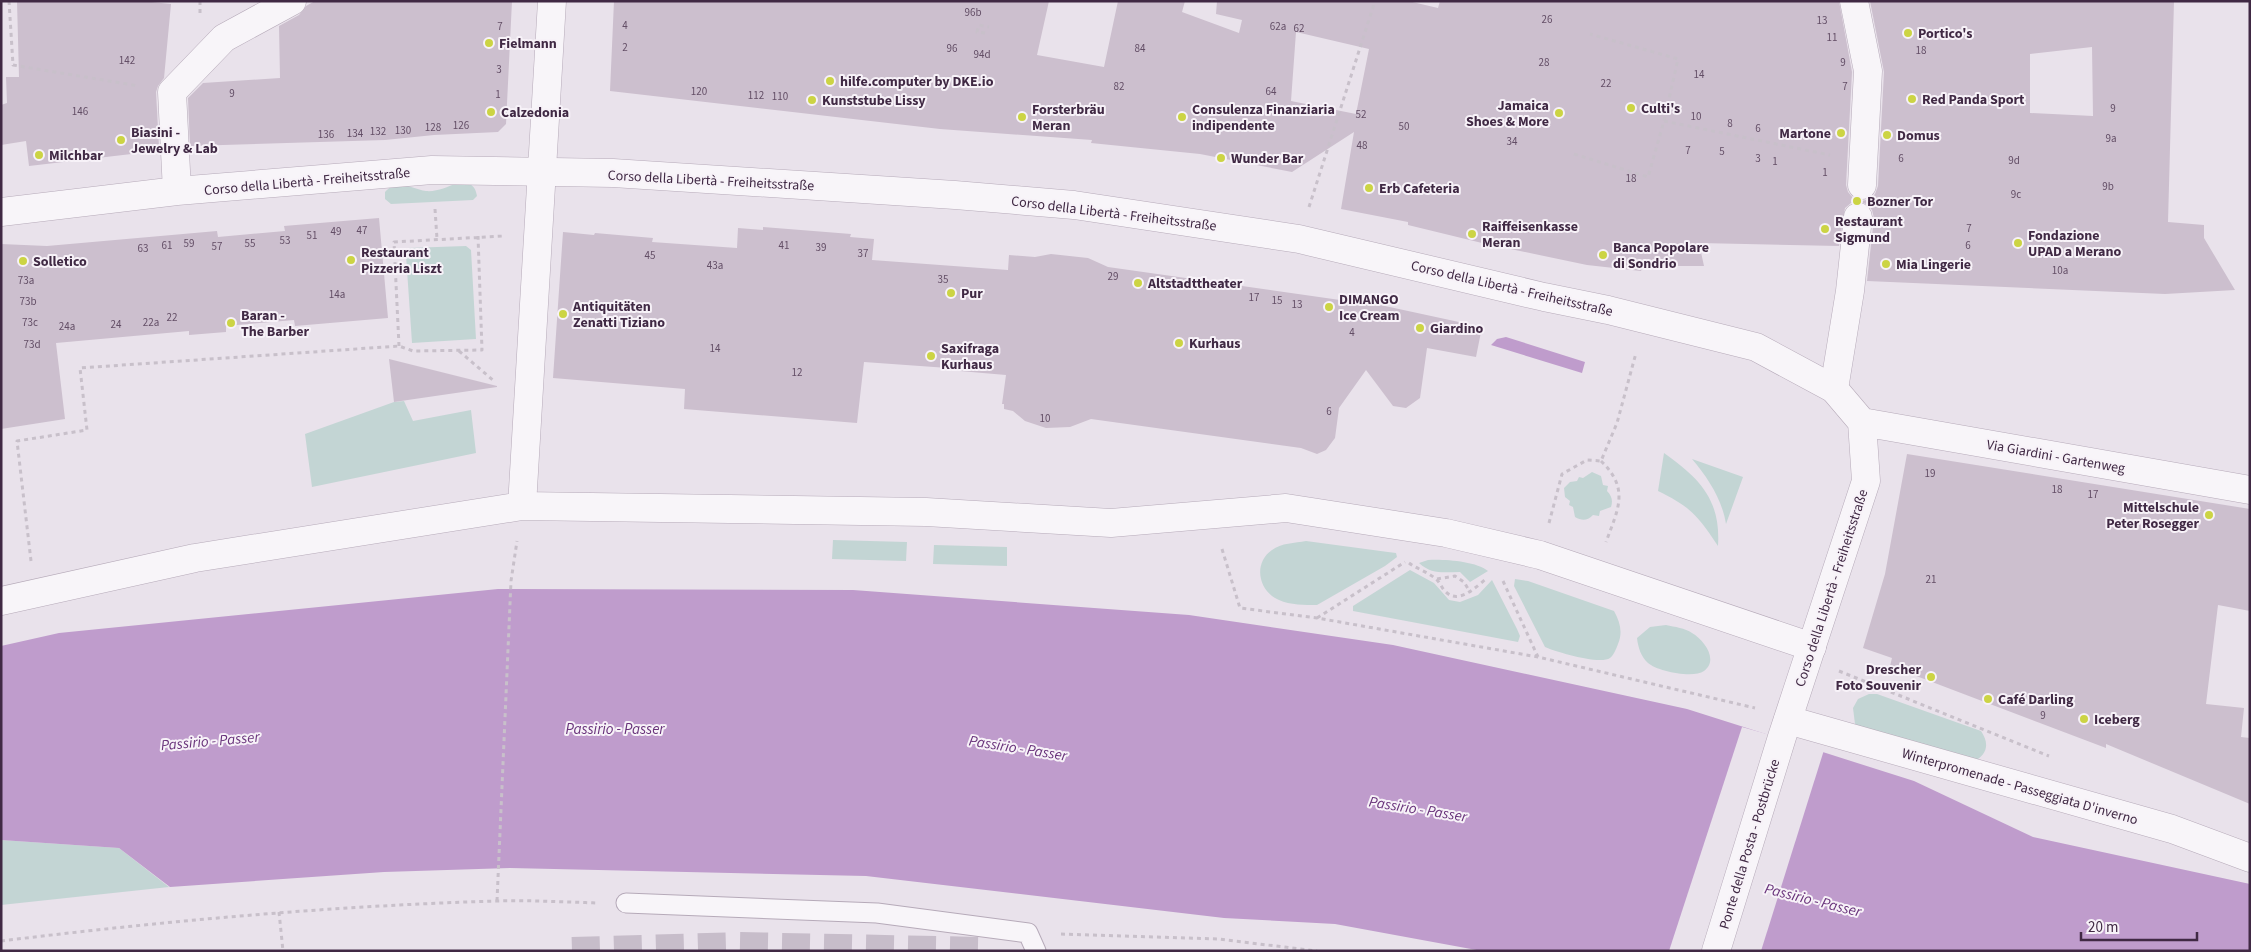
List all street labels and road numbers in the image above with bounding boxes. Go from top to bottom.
street label: Corso della Libertà - Freiheitsstraße [203,163,411,201]
street label: Corso della Libertà - Freiheitsstraße [607,166,815,196]
street label: Corso della Libertà - Freiheitsstraße [1010,191,1218,237]
street label: Corso della Libertà - Freiheitsstraße [1409,256,1615,322]
street label: Via Giardini - Gartenweg [1985,435,2127,479]
street label: Corso della Libertà - Freiheitsstraße [1791,487,1873,690]
street label: Winterpromenade - Passeggiata D'inverno [1899,744,2140,830]
street label: Ponte della Posta - Postbrücke [1715,757,1785,932]

